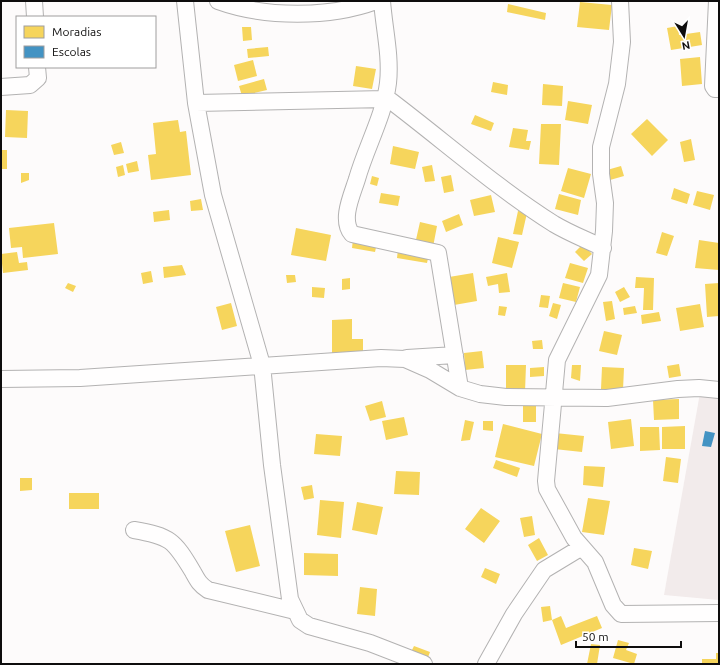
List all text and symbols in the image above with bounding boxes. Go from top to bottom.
legend [16,16,156,68]
north arrow [664,16,704,56]
text: Moradias [52,25,101,38]
text: N [681,39,691,52]
text: Escolas [52,45,91,58]
scale bar [576,623,681,649]
text: 50 m [582,630,609,643]

